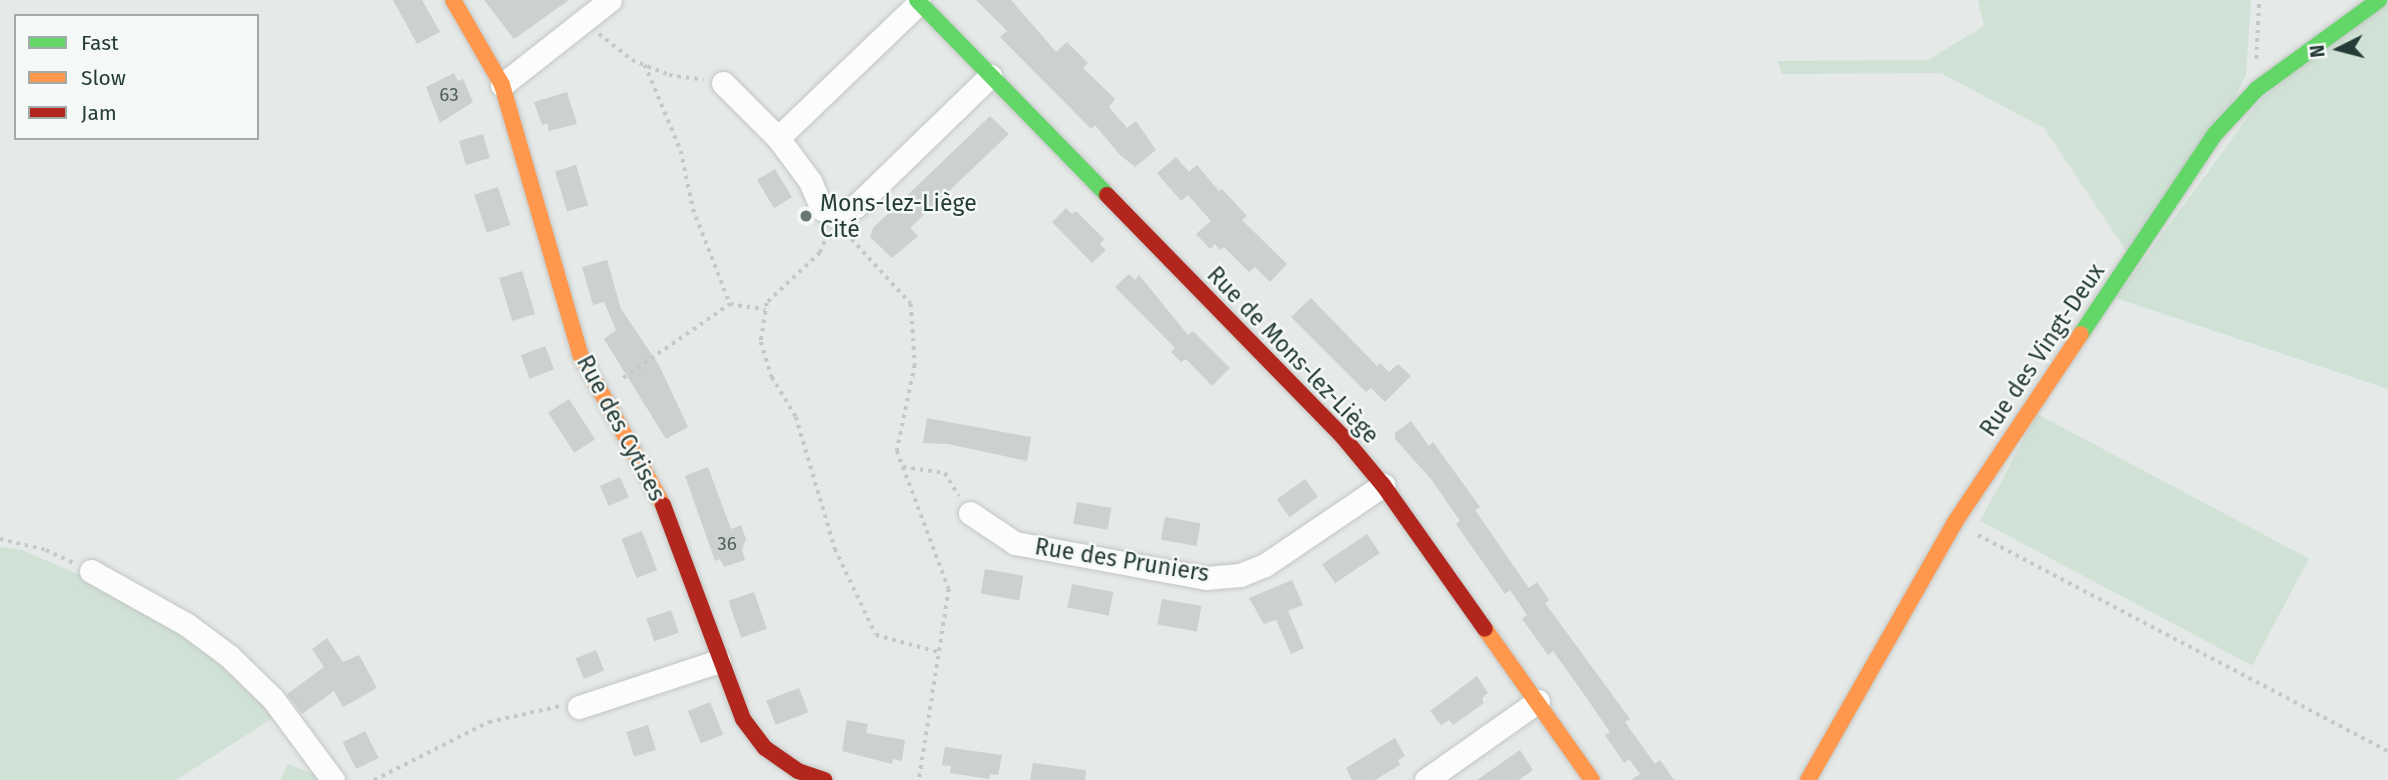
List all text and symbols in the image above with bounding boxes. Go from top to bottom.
legend [14,14,259,140]
north arrow [2304,14,2374,84]
text: Fast [81,30,119,56]
text: N [2306,44,2330,59]
text: Slow [81,65,126,91]
house number: 63 [439,84,459,106]
text: Jam [81,100,117,126]
place label: Mons-lez-Liège Cité [820,189,977,243]
marker: Mons-lez-Liège Cité [798,208,814,224]
street label: Rue des Vingt-Deux [1974,258,2110,442]
street label: Rue de Mons-lez-Liège [1201,261,1385,449]
street label: Rue des Cytises [571,350,671,506]
house number: 36 [717,533,737,555]
street label: Rue des Pruniers [1033,533,1211,587]

